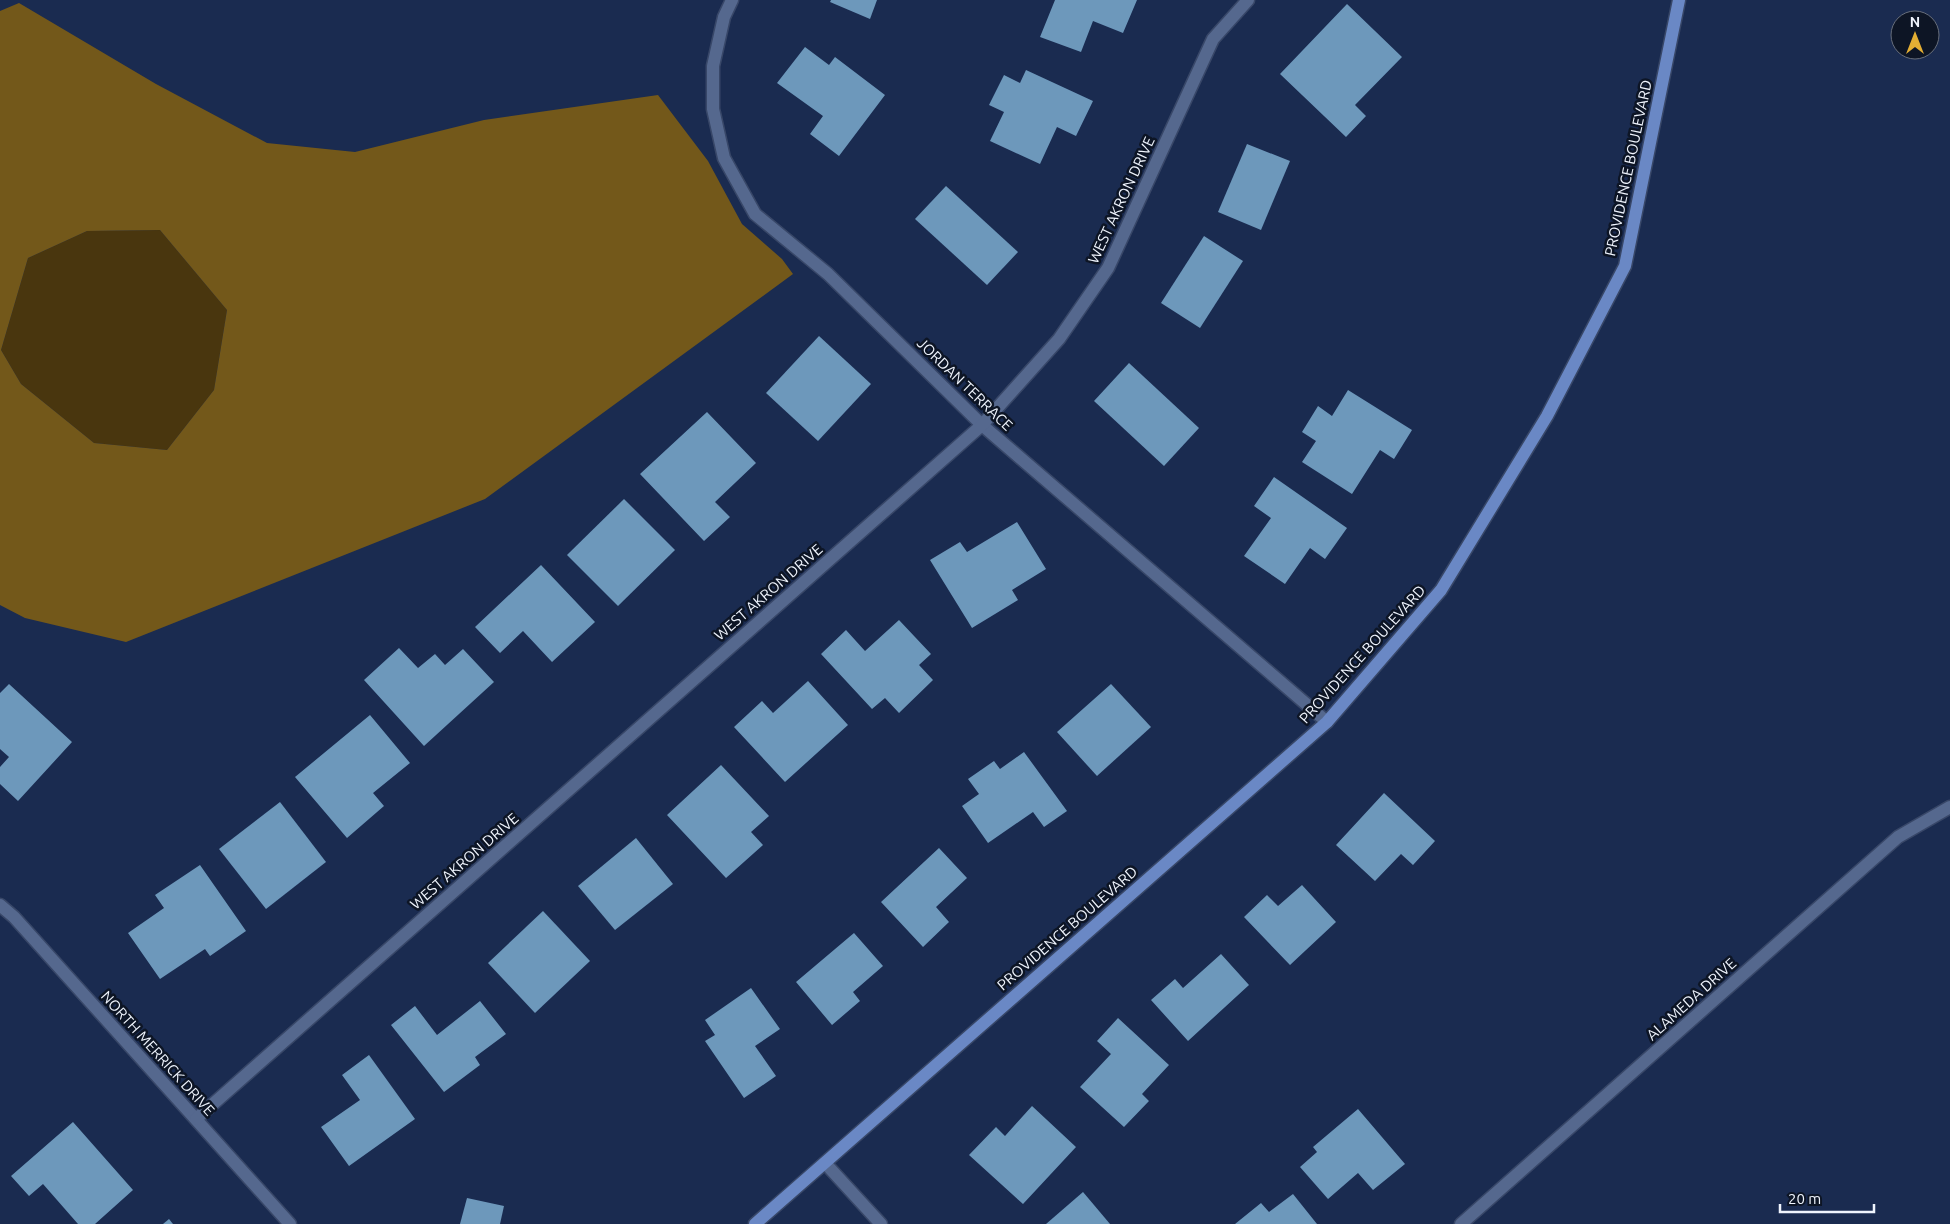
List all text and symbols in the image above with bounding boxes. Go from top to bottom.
north arrow [1890,10,1940,60]
text: N [1910,14,1920,30]
street label: PROVIDENCE BOULEVARD [1601,78,1655,258]
street label: WEST AKRON DRIVE [1084,134,1158,266]
street label: JORDAN TERRACE [914,334,1016,434]
street label: WEST AKRON DRIVE [710,540,826,644]
street label: PROVIDENCE BOULEVARD [1296,581,1428,727]
street label: WEST AKRON DRIVE [406,809,522,913]
street label: PROVIDENCE BOULEVARD [994,863,1140,993]
street label: ALAMEDA DRIVE [1643,954,1739,1044]
street label: NORTH MERRICK DRIVE [98,987,218,1119]
scale bar [1780,1182,1874,1214]
text: 20 m [1788,1190,1821,1207]

